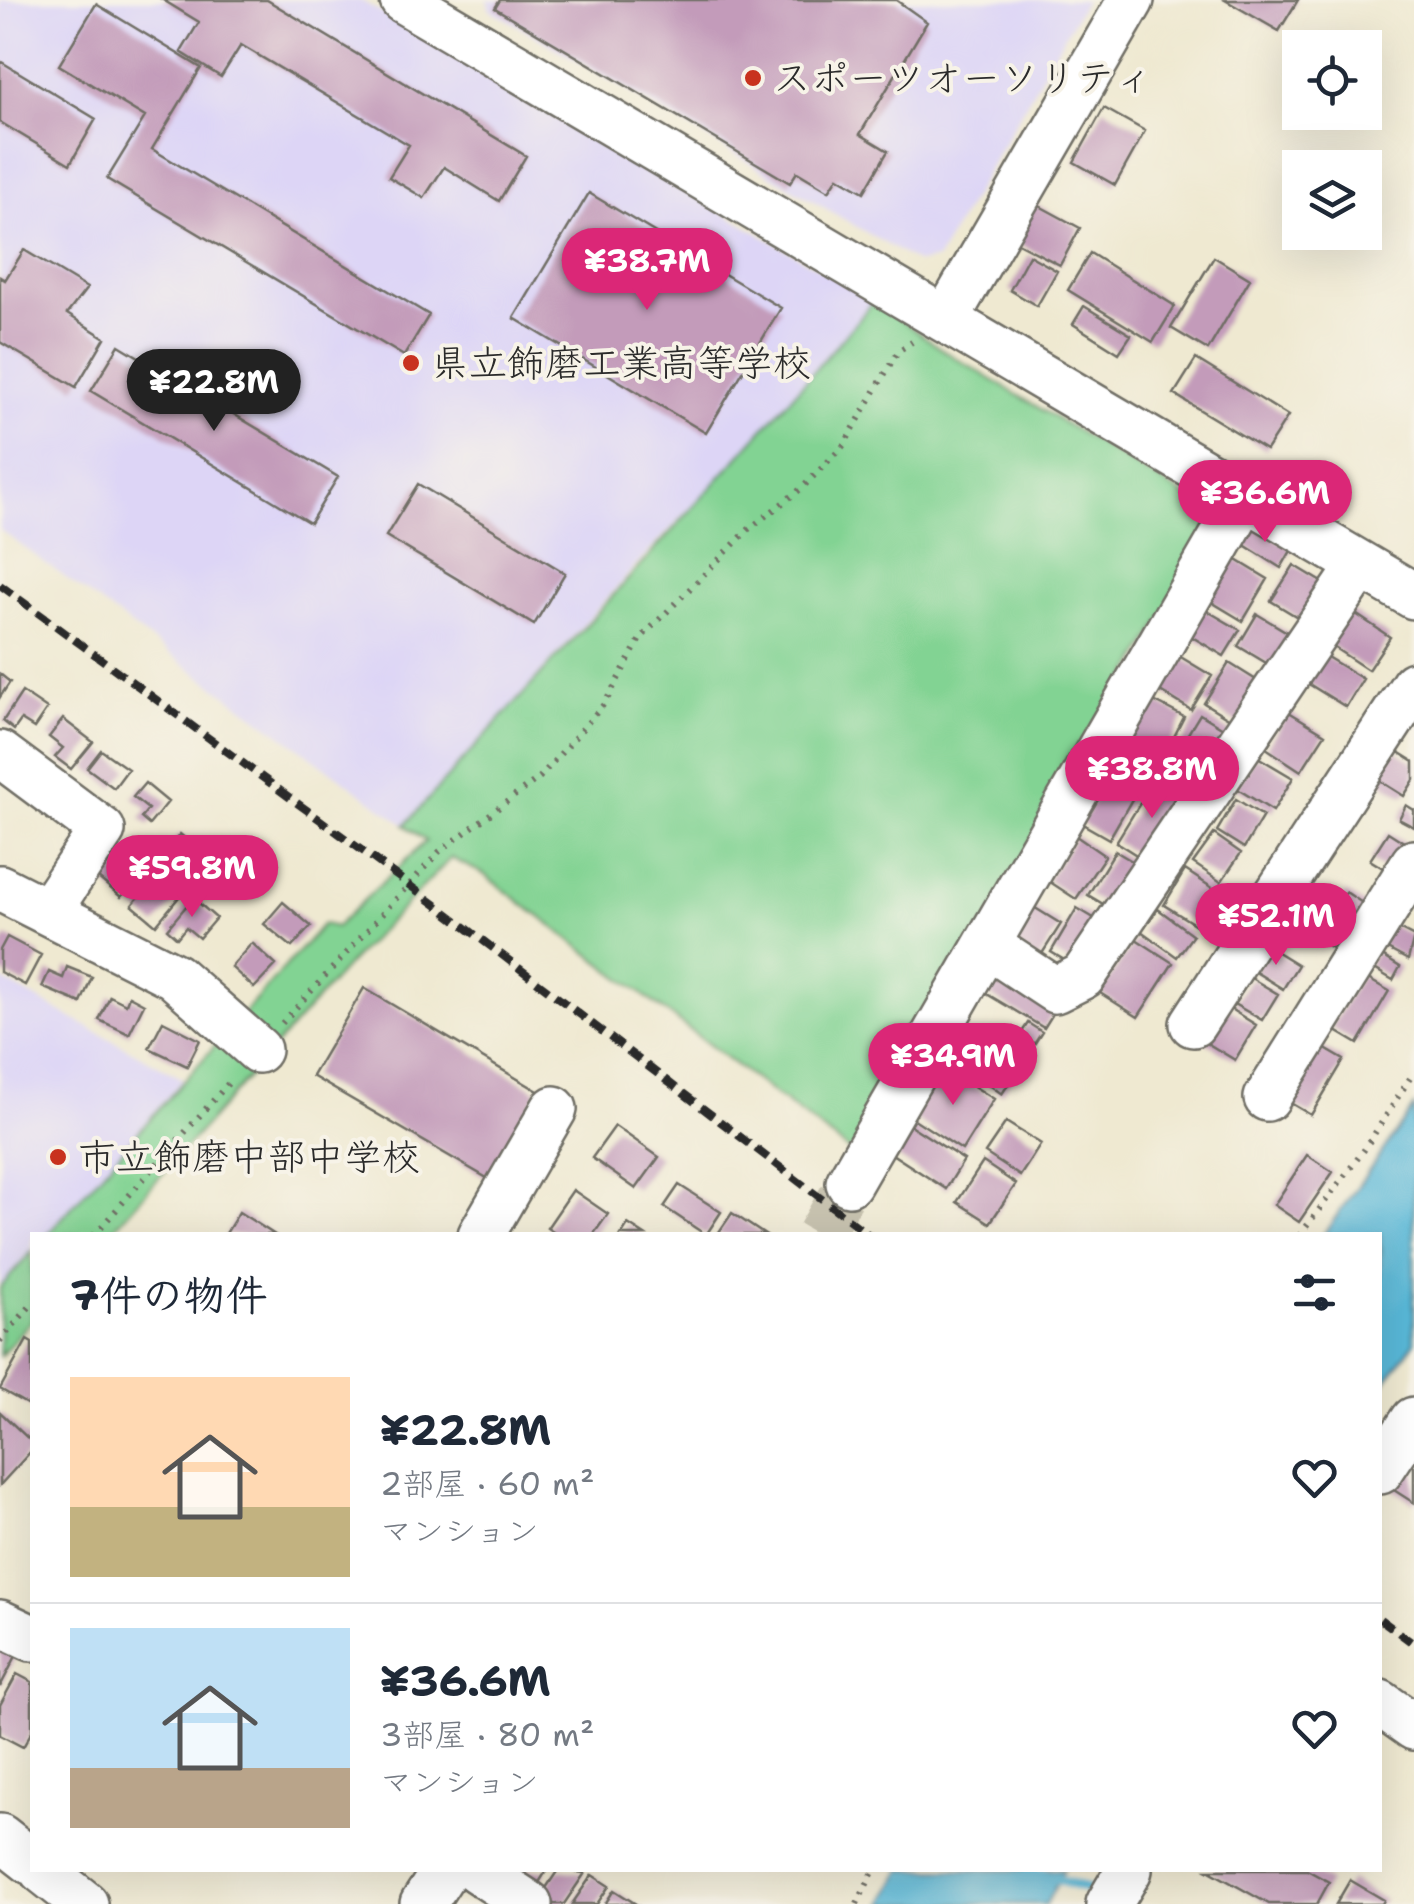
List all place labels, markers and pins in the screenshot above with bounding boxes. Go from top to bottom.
place label: スポーツオーソリティ [773,52,1152,103]
marker: スポーツオーソリティ [742,67,764,89]
pin: ¥38.7M [566,228,728,313]
place label: 県立飾磨工業高等学校 [431,337,811,388]
pin: ¥22.8M [133,349,295,434]
marker: 県立飾磨工業高等学校 [400,352,422,374]
pin: ¥36.6M [1184,460,1346,545]
pin: ¥38.8M [1071,736,1233,821]
pin: ¥59.8M [111,835,273,920]
pin: ¥52.1M [1195,883,1357,968]
pin: ¥34.9M [872,1023,1034,1108]
place label: 市立飾磨中部中学校 [78,1131,420,1182]
marker: 市立飾磨中部中学校 [47,1146,69,1168]

